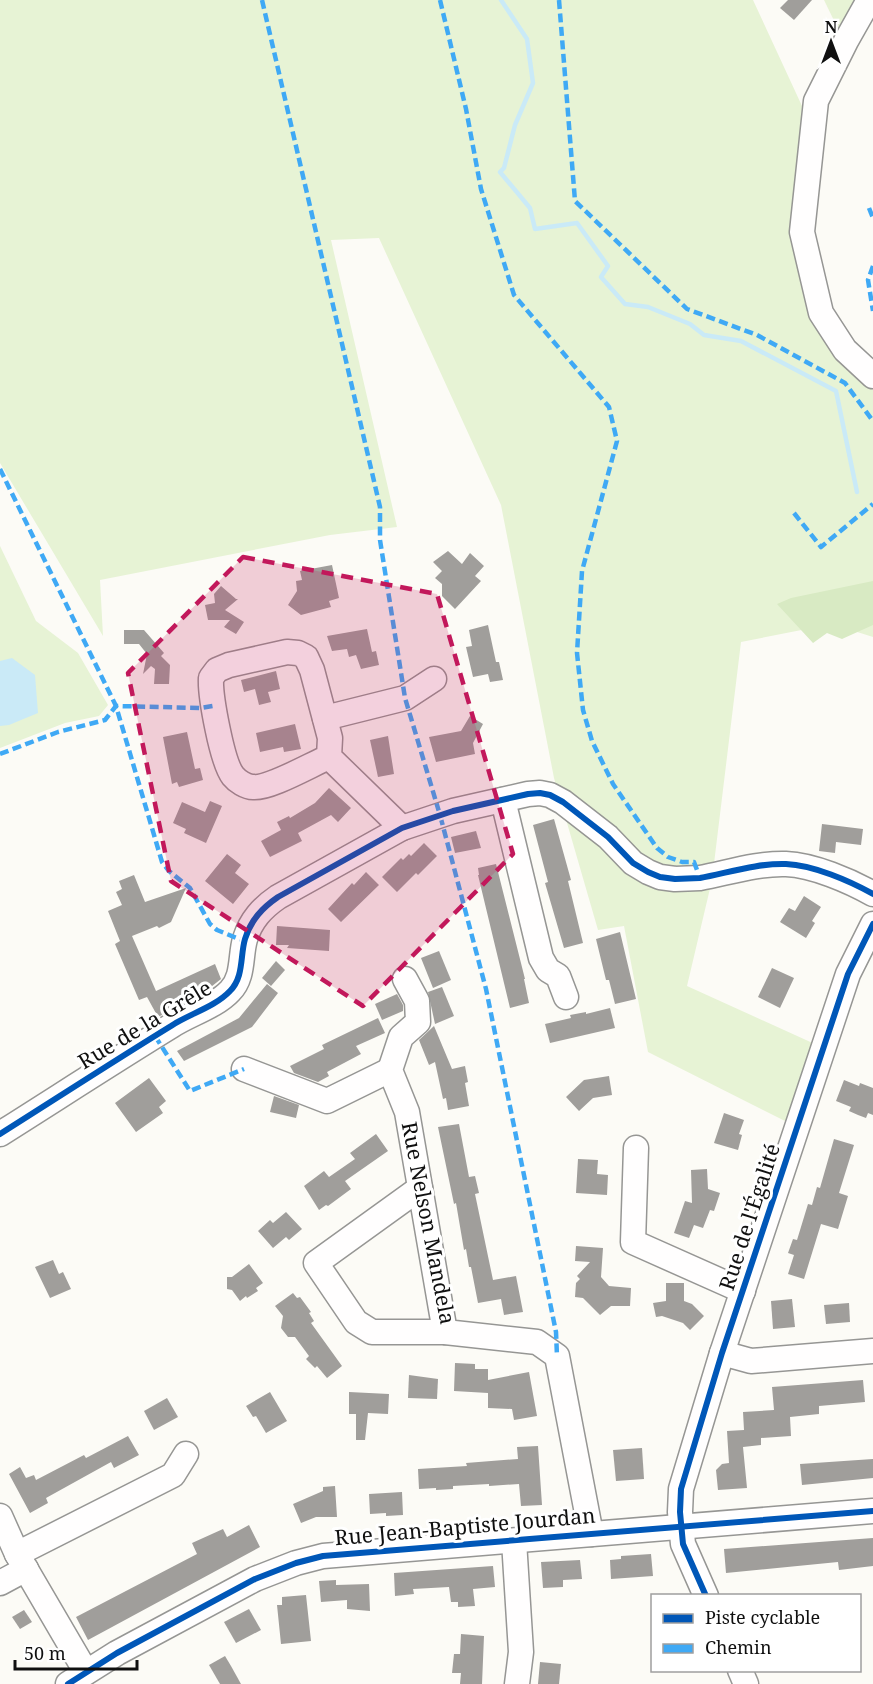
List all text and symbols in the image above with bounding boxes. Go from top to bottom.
north arrow [801,12,861,72]
text: N [825,16,838,38]
street label: Rue de la Grêle [73,973,216,1075]
street label: Rue Nelson Mandela [396,1119,462,1326]
street label: Rue de l'Égalité [712,1140,786,1294]
street label: Rue Jean-Baptiste Jourdan [333,1501,596,1551]
legend [651,1594,861,1672]
text: Piste cyclable [705,1605,820,1629]
scale bar [15,1633,136,1671]
text: Chemin [705,1635,772,1659]
text: 50 m [24,1641,66,1665]

